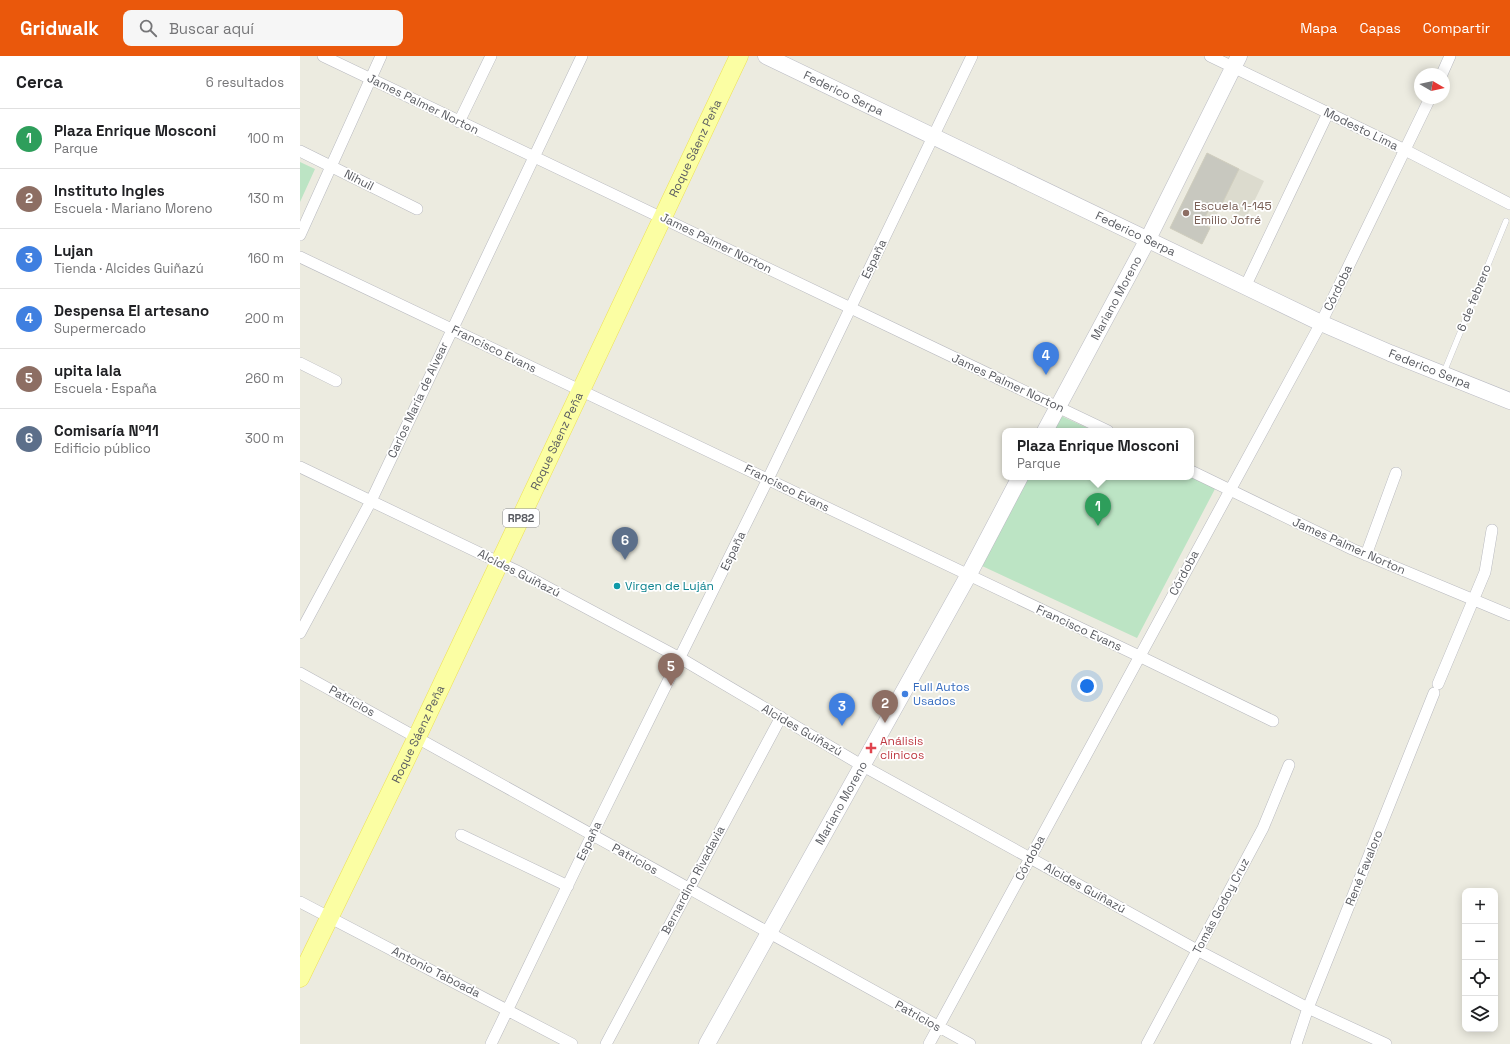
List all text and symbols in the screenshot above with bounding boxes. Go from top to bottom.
search box [123,10,403,46]
text: Gridwalk [20,16,99,41]
icon: search [137,17,159,39]
text: Buscar aquí [169,19,254,38]
text: Mapa [1300,19,1337,37]
text: Capas [1359,19,1401,37]
text: Compartir [1423,19,1490,37]
street label: Federico Serpa [801,67,886,119]
north arrow [1414,68,1450,104]
street label: James Palmer Norton [364,70,482,138]
text: Cerca [16,71,63,93]
text: 6 resultados [206,74,284,91]
street label: Roque Sáenz Peña [665,97,725,200]
street label: Modesto Lima [1321,104,1401,154]
text: Plaza Enrique Mosconi [54,121,216,140]
text: 1 [26,130,32,147]
text: 100 m [247,130,284,147]
text: Parque [54,140,98,157]
street label: Nihuil [341,166,377,194]
text: Instituto Ingles [54,181,165,200]
text: 2 [25,190,33,207]
text: 130 m [248,190,284,207]
place label: Escuela 1-145 Emilio Jofré [1194,198,1272,228]
text: Escuela · Mariano Moreno [54,200,213,217]
street label: Federico Serpa [1093,208,1178,260]
marker: Escuela 1-145 Emilio Jofré [1181,208,1191,218]
street label: James Palmer Norton [657,209,775,277]
street label: España [858,237,890,281]
text: Lujan [54,241,93,260]
text: 3 [25,250,33,267]
text: 160 m [248,250,284,267]
street label: Mariano Moreno [1087,253,1146,343]
text: Tienda · Alcides Guiñazú [54,260,204,277]
street label: Córdoba [1320,262,1356,314]
street label: 6 de febrero [1453,262,1495,334]
text: Despensa El artesano [54,301,209,320]
text: 4 [25,310,33,327]
text: 200 m [245,310,284,327]
text: Supermercado [54,320,146,337]
street label: Francisco Evans [449,321,539,377]
street label: Carlos María de Alvear [384,339,452,461]
pin: 4 [1033,342,1059,375]
street label: Federico Serpa [1386,345,1473,393]
street label: James Palmer Norton [949,350,1067,416]
text: upita lala [54,361,121,380]
text: 5 [25,370,33,387]
text: 260 m [245,370,284,387]
text: Escuela · España [54,380,157,397]
street label: Roque Sáenz Peña [527,390,587,493]
text: Comisaría Nº11 [54,421,159,440]
popup [1002,428,1194,480]
text: 6 [25,430,33,447]
text: 300 m [245,430,284,447]
text: Plaza Enrique Mosconi [1017,436,1179,455]
text: Edificio público [54,440,151,457]
text: Parque [1017,455,1061,472]
street label: Francisco Evans [742,460,832,516]
pin: 1 [1085,493,1111,526]
road number: RP82 [503,509,539,527]
street label: James Palmer Norton [1290,514,1408,578]
pin: 6 [612,527,638,560]
street label: España [717,529,749,573]
street label: Alcides Guiñazú [475,545,563,601]
street label: Córdoba [1165,547,1203,598]
place label: Virgen de Luján [625,578,714,594]
marker: Virgen de Luján [612,581,622,591]
street label: Francisco Evans [1034,601,1124,655]
pin: 5 [658,653,684,686]
your location [1077,676,1097,696]
place label: Full Autos Usados [913,679,970,709]
street label: Patricios [326,682,378,720]
street label: Roque Sáenz Peña [388,682,448,786]
marker: Full Autos Usados [900,689,910,699]
pin: 2 [872,690,898,723]
pin: 3 [829,693,855,726]
street label: Alcides Guiñazú [759,700,845,760]
place label: Análisis clínicos [880,733,924,763]
marker: Análisis clínicos [865,742,877,754]
street label: Mariano Moreno [812,758,871,848]
street label: España [573,819,605,863]
street label: Bernardino Rivadavia [658,823,728,937]
street label: René Favaloro [1342,828,1386,908]
street label: Córdoba [1011,832,1049,883]
street label: Patricios [609,840,661,878]
street label: Tomás Godoy Cruz [1189,855,1253,957]
street label: Alcides Guiñazú [1041,859,1129,917]
map controls [1462,888,1498,1032]
button: + [1462,888,1498,924]
button: − [1462,924,1498,960]
street label: Antonio Taboada [389,943,483,1001]
button: locate [1462,960,1498,996]
button: layers [1462,996,1498,1032]
street label: Patricios [892,997,944,1035]

